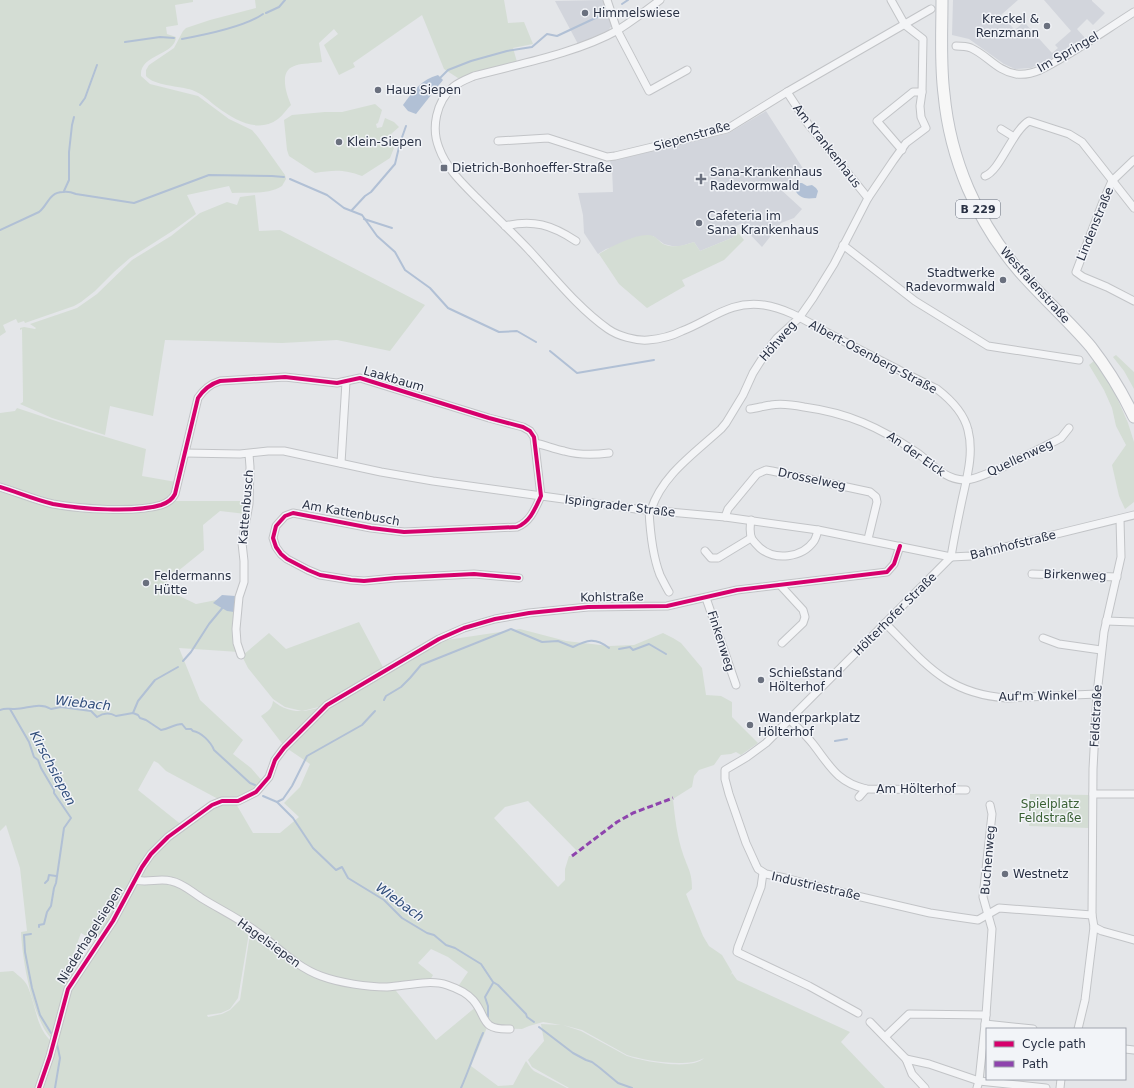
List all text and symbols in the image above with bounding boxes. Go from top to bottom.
place label: Himmelswiese [593,6,680,20]
marker: Himmelswiese [580,8,590,18]
place label: Kreckel & Renzmann [976,12,1039,40]
marker: Kreckel & Renzmann [1042,21,1052,31]
street label: Im Springel [1035,29,1101,75]
place label: Haus Siepen [386,83,461,97]
marker: Haus Siepen [373,85,383,95]
street label: Am Krankenhaus [790,102,864,190]
street label: Siepenstraße [652,118,732,154]
place label: Klein-Siepen [347,135,422,149]
marker: Klein-Siepen [334,137,344,147]
place label: Dietrich-Bonhoeffer-Straße [452,161,612,175]
marker: Dietrich-Bonhoeffer-Straße [439,163,449,173]
place label: Sana-Krankenhaus Radevormwald [710,165,822,193]
marker: Sana-Krankenhaus Radevormwald [695,173,707,185]
street label: Lindenstraße [1074,185,1116,263]
road number: B 229 [956,200,1000,218]
place label: Cafeteria im Sana Krankenhaus [707,209,819,237]
marker: Cafeteria im Sana Krankenhaus [694,218,704,228]
street label: Westfalenstraße [997,244,1073,326]
place label: Stadtwerke Radevormwald [906,266,995,294]
marker: Stadtwerke Radevormwald [998,275,1008,285]
street label: Albert-Osenberg-Straße [807,317,939,397]
street label: Höhweg [757,318,799,364]
street label: Laakbaum [362,364,426,394]
street label: An der Eick [884,429,948,479]
street label: Quellenweg [985,437,1055,479]
street label: Drosselweg [777,465,847,493]
street label: Kattenbusch [236,469,256,545]
street label: Ispingrader Straße [564,492,676,520]
street label: Am Kattenbusch [301,498,401,528]
street label: Bahnhofstraße [969,528,1057,562]
street label: Birkenweg [1043,567,1107,583]
place label: Feldermanns Hütte [154,569,231,597]
street label: Hölterhofer Straße [851,570,939,658]
marker: Feldermanns Hütte [141,578,151,588]
street label: Kohlstraße [580,589,644,605]
street label: Finkenweg [705,609,737,673]
place label: Schießstand Hölterhof [769,666,843,694]
marker: Schießstand Hölterhof [756,675,766,685]
street label: Feldstraße [1087,684,1105,748]
street label: Auf'm Winkel [999,688,1077,704]
water label: Wiebach [54,693,112,713]
place label: Wanderparkplatz Hölterhof [758,711,860,739]
marker: Wanderparkplatz Hölterhof [745,720,755,730]
water label: Kirschsiepen [27,728,79,808]
street label: Am Hölterhof [876,782,956,796]
park label: Spielplatz Feldstraße [1019,797,1081,825]
street label: Buchenweg [978,825,998,895]
place label: Westnetz [1013,867,1069,881]
street label: Industriestraße [770,869,862,903]
marker: Westnetz [1000,869,1010,879]
water label: Wiebach [373,879,427,925]
street label: Niederhagelsiepen [54,884,126,986]
street label: Hagelsiepen [235,916,303,970]
legend [986,1028,1126,1080]
text: Cycle path [1022,1037,1086,1051]
text: Path [1022,1057,1048,1071]

